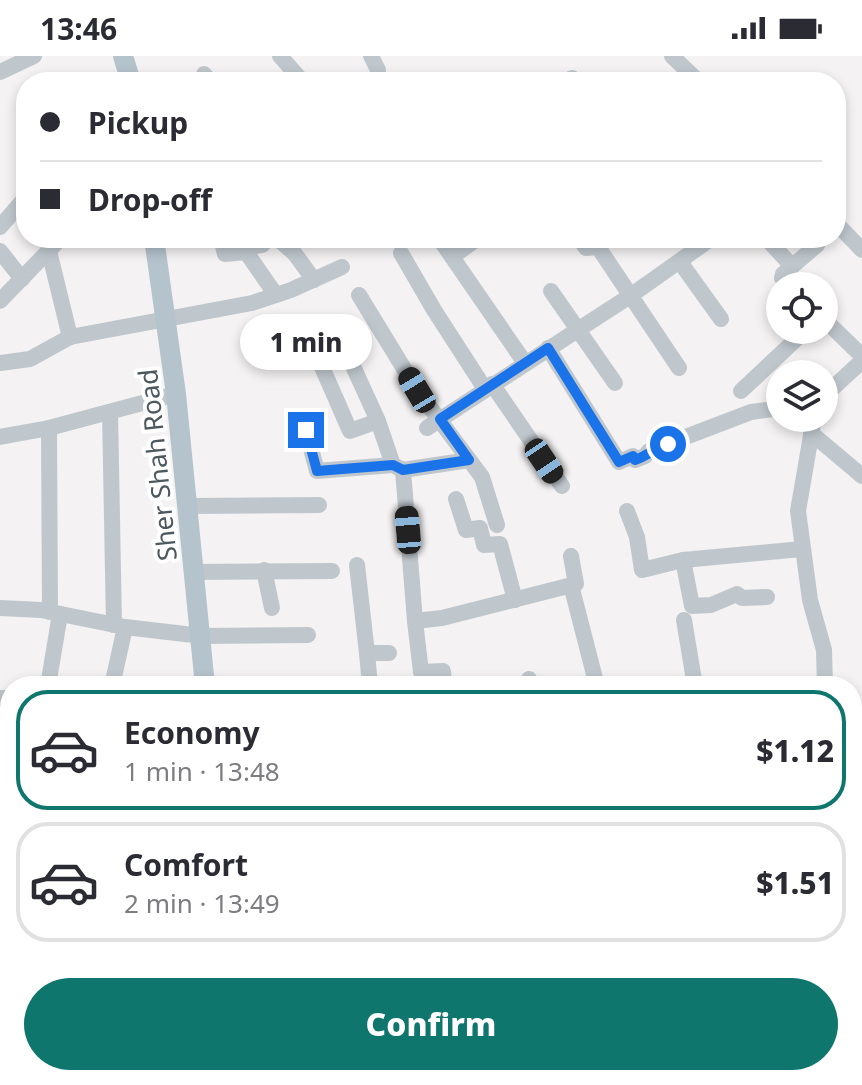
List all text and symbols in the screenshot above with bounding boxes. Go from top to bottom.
text: 13:46 [40,8,117,49]
text: Pickup [88,102,188,143]
text: Drop-off [88,179,212,220]
map controls [766,272,838,432]
button: locate [766,272,838,344]
callout: 1 min [240,314,372,370]
text: 1 min [270,324,342,360]
button: layers [766,360,838,432]
car [394,363,440,417]
street label: Sher Shah Road [129,367,185,563]
route end [288,412,324,448]
route start [650,426,686,462]
car [521,434,567,488]
car [394,505,422,555]
text: Economy [124,712,260,753]
icon: car [28,714,100,786]
text: $1.12 [756,730,834,771]
text: 1 min · 13:48 [124,753,280,789]
text: Comfort [124,844,248,885]
icon: car [28,846,100,918]
text: $1.51 [756,862,834,903]
text: 2 min · 13:49 [124,885,280,921]
button: Confirm [24,978,838,1070]

